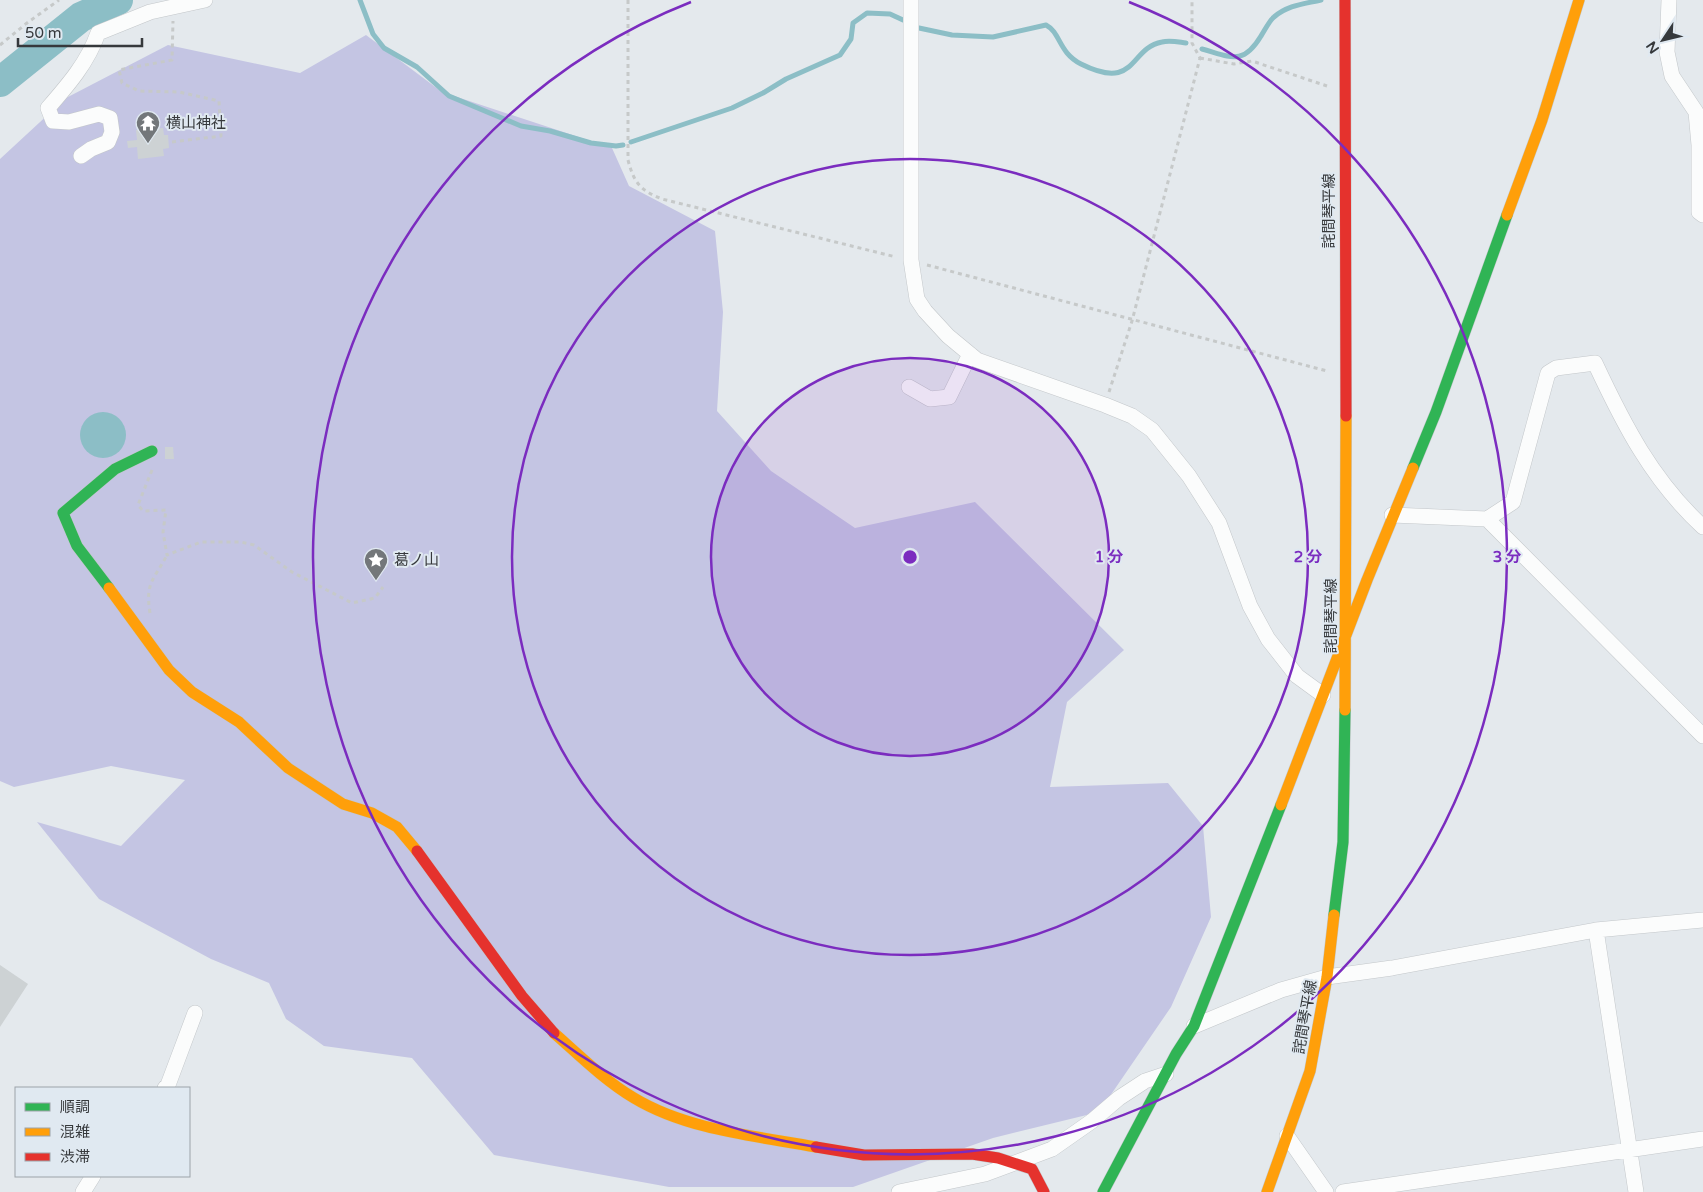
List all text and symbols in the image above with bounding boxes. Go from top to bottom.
scale bar [18,15,141,47]
north arrow [1638,15,1688,65]
text: 50 m [25,24,62,42]
text: N [1643,38,1663,57]
temple icon: 横山神社 [135,110,161,144]
place label: 横山神社 [166,114,226,132]
street label: 詫間琴平線 [1320,173,1338,249]
place icon: 葛ノ山 [363,547,389,581]
centre of rings [901,548,919,566]
text: 1 分 [1095,548,1123,566]
text: 2 分 [1294,548,1322,566]
text: 3 分 [1493,548,1521,566]
place label: 葛ノ山 [394,551,439,569]
street label: 詫間琴平線 [1322,578,1340,654]
street label: 詫間琴平線 [1290,978,1320,1056]
legend [15,1087,190,1177]
text: 順調 [60,1098,90,1116]
text: 混雑 [60,1123,90,1141]
text: 渋滞 [60,1148,90,1166]

